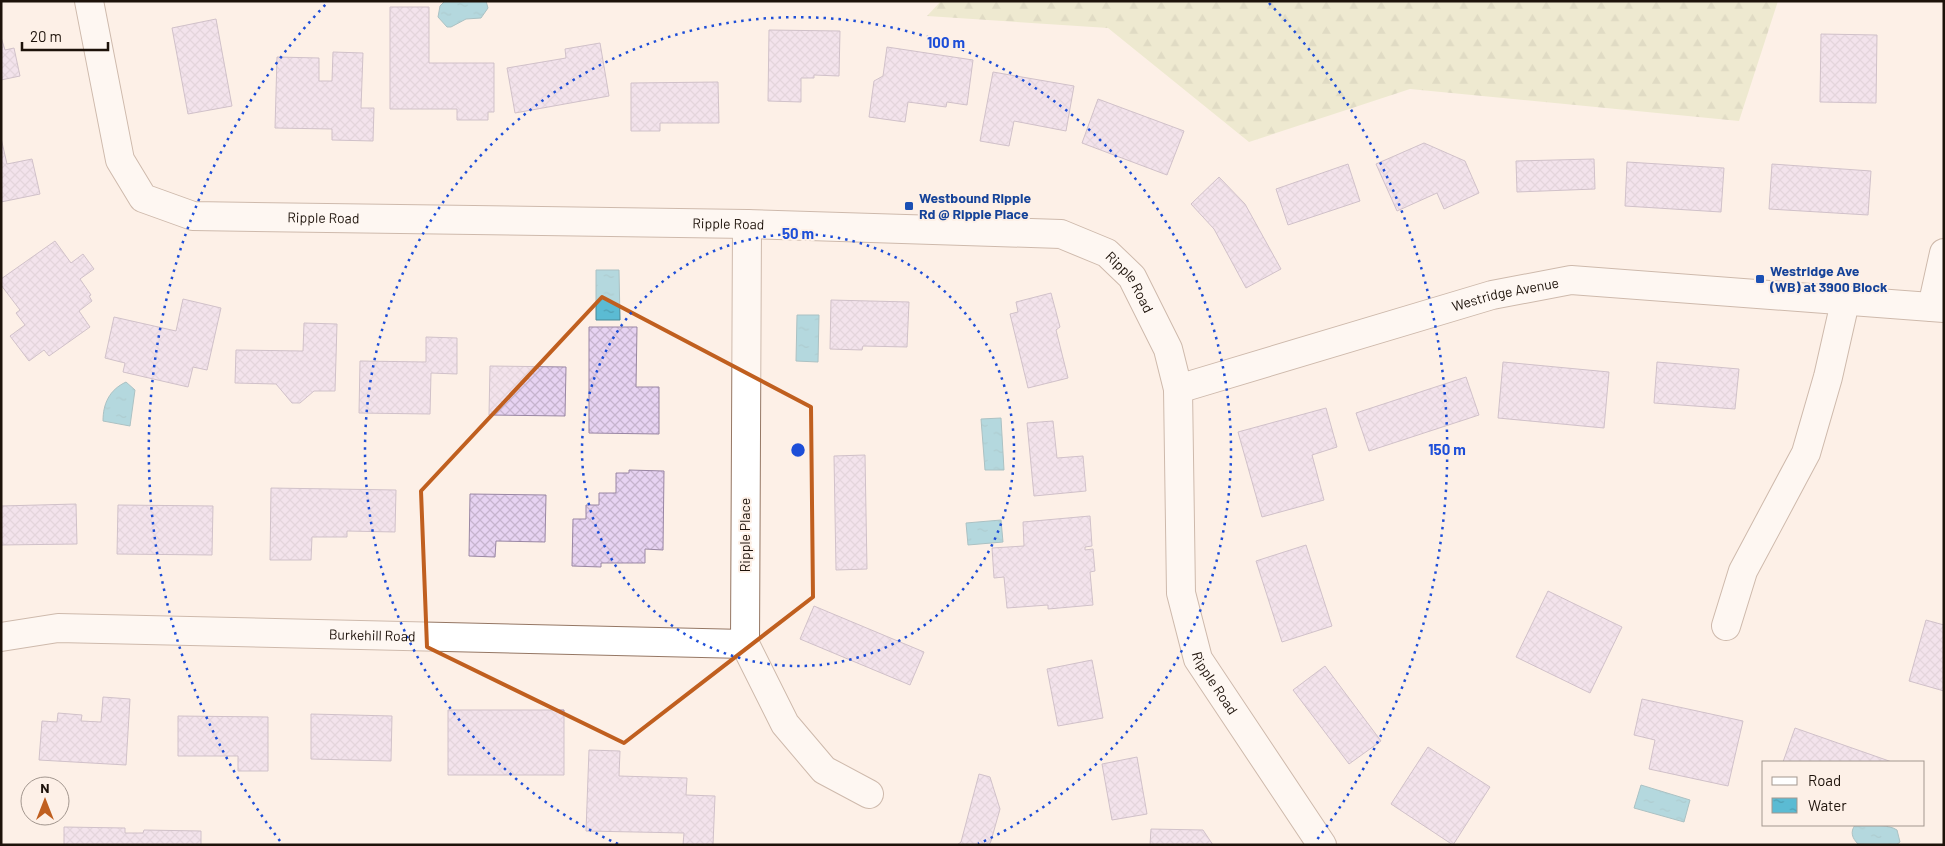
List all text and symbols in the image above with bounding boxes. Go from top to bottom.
scale bar [22,20,109,52]
text: 20 m [30,27,62,45]
text: 100 m [927,33,965,51]
place label: Westbound Ripple Rd @ Ripple Place [919,189,1031,222]
marker: Westbound Ripple Rd @ Ripple Place [903,200,915,212]
street label: Ripple Road [287,208,360,226]
street label: Ripple Road [692,214,765,233]
text: 50 m [782,224,814,242]
street label: Ripple Road [1102,247,1157,315]
place label: Westridge Ave (WB) at 3900 Block [1769,262,1888,295]
street label: Westridge Avenue [1450,273,1560,315]
marker: Westridge Ave (WB) at 3900 Block [1754,273,1766,285]
text: 150 m [1428,440,1466,458]
centre of rings [789,441,807,459]
street label: Ripple Place [736,498,753,572]
street label: Burkehill Road [329,625,416,644]
street label: Ripple Road [1188,650,1242,717]
legend [1762,761,1925,826]
text: Road [1808,771,1841,789]
north arrow [20,776,70,826]
text: N [40,779,50,796]
text: Water [1808,796,1847,814]

